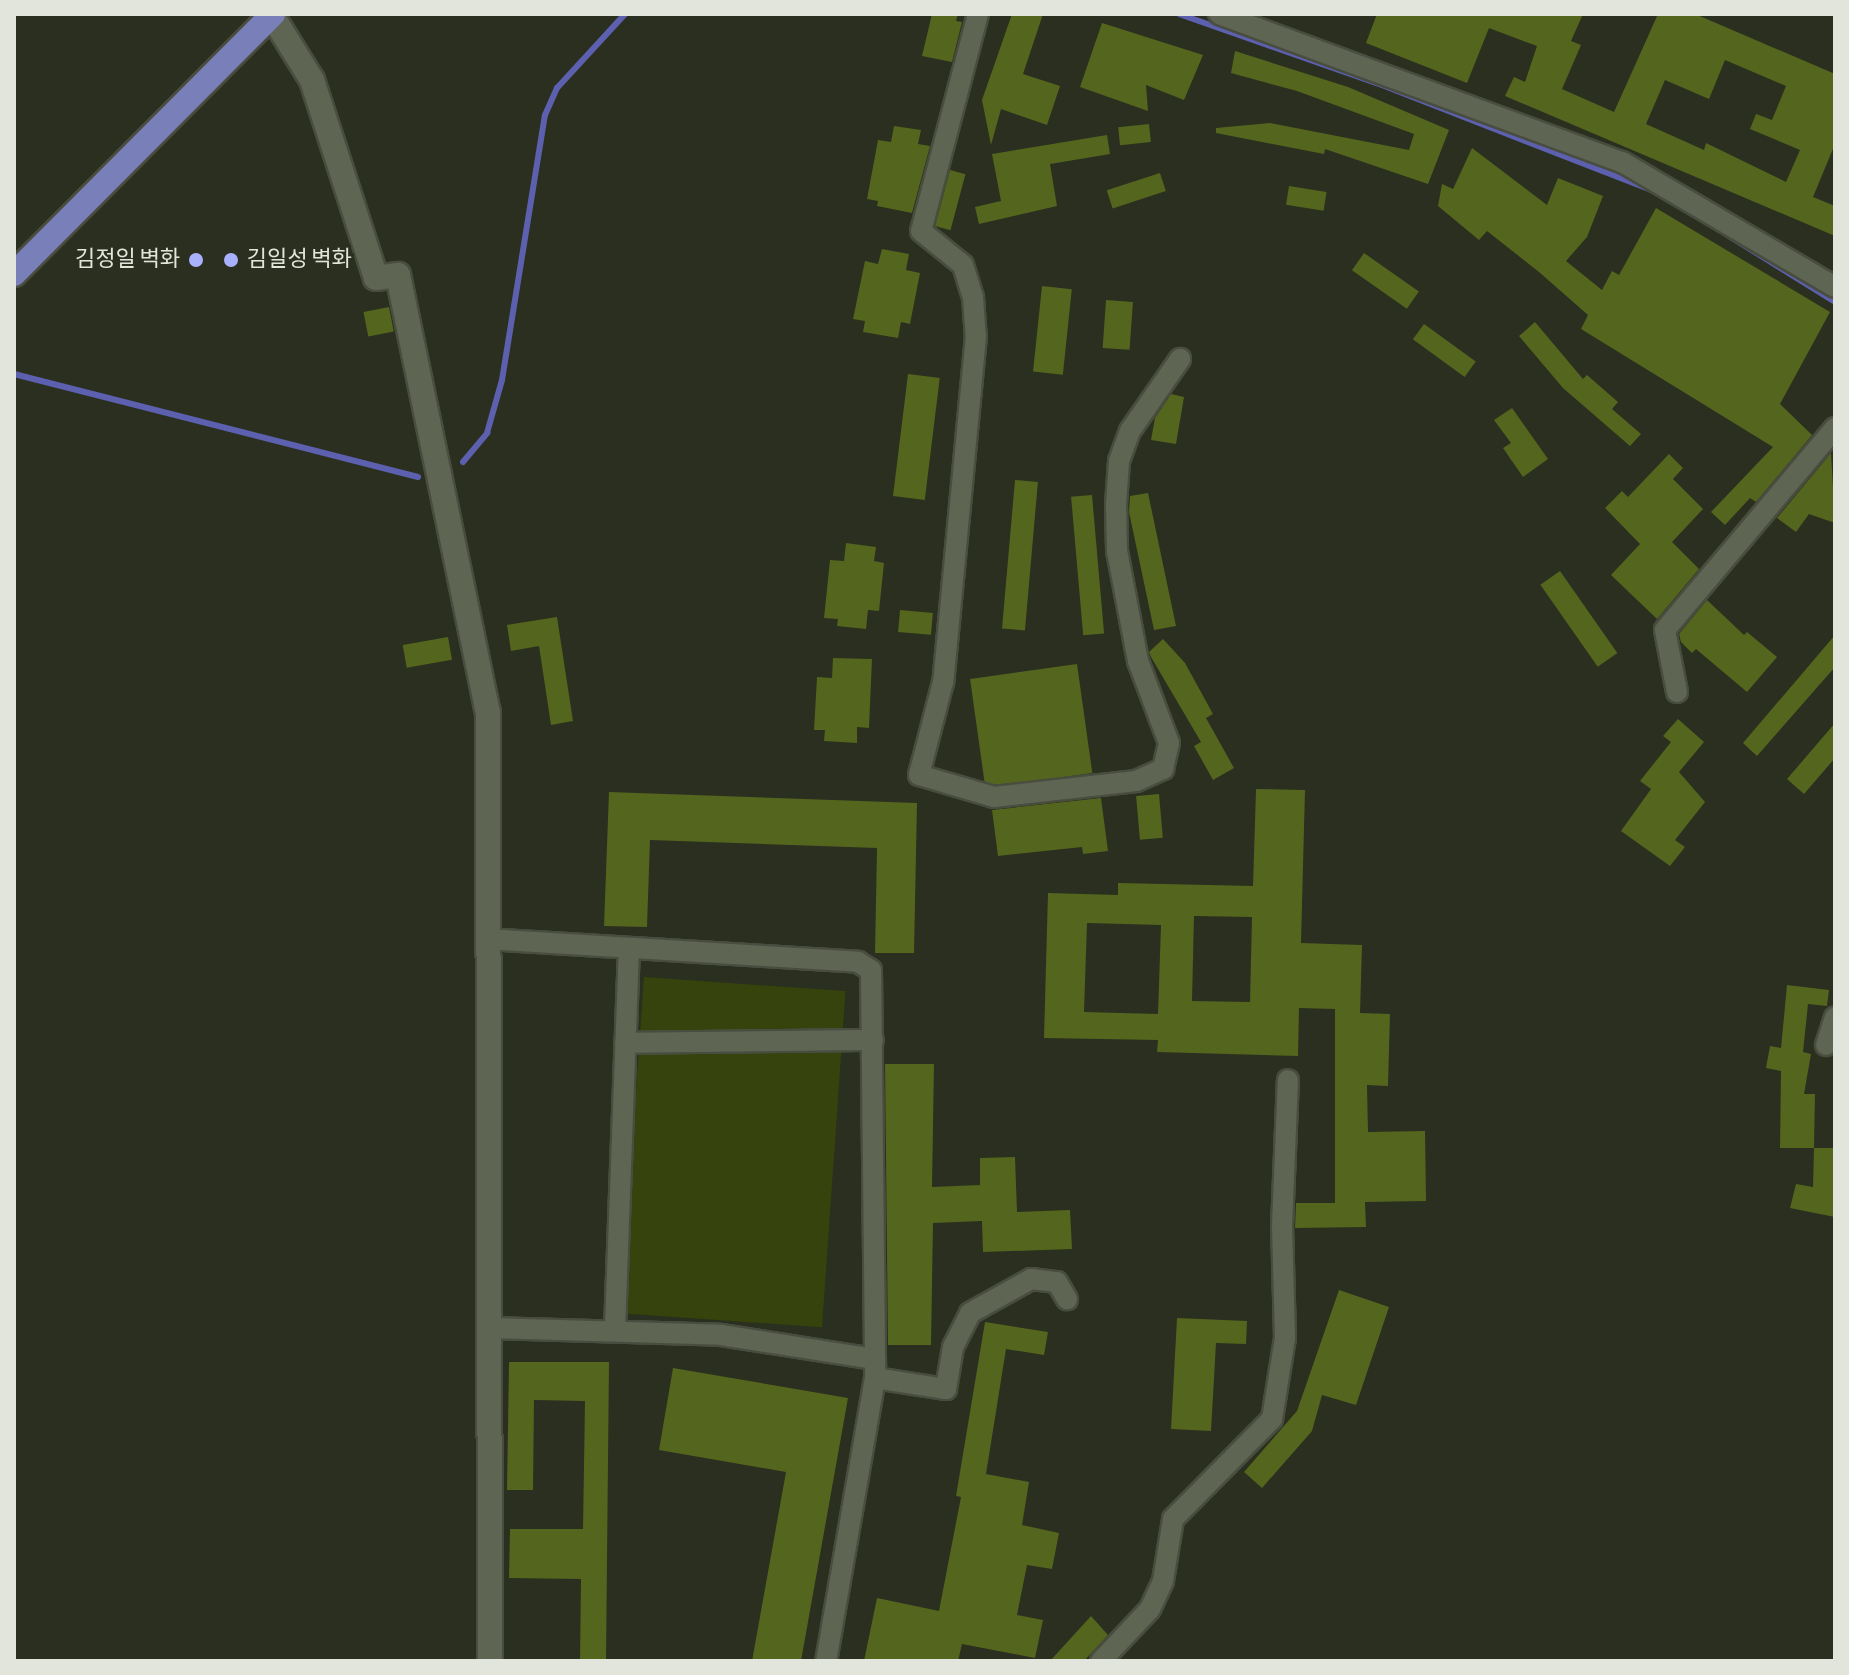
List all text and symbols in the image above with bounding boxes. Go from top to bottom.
place label: 김정일 벽화 [75,247,180,273]
place label: 김일성 벽화 [247,247,352,273]
marker: 김정일 벽화 [187,251,205,269]
marker: 김일성 벽화 [222,251,240,269]

